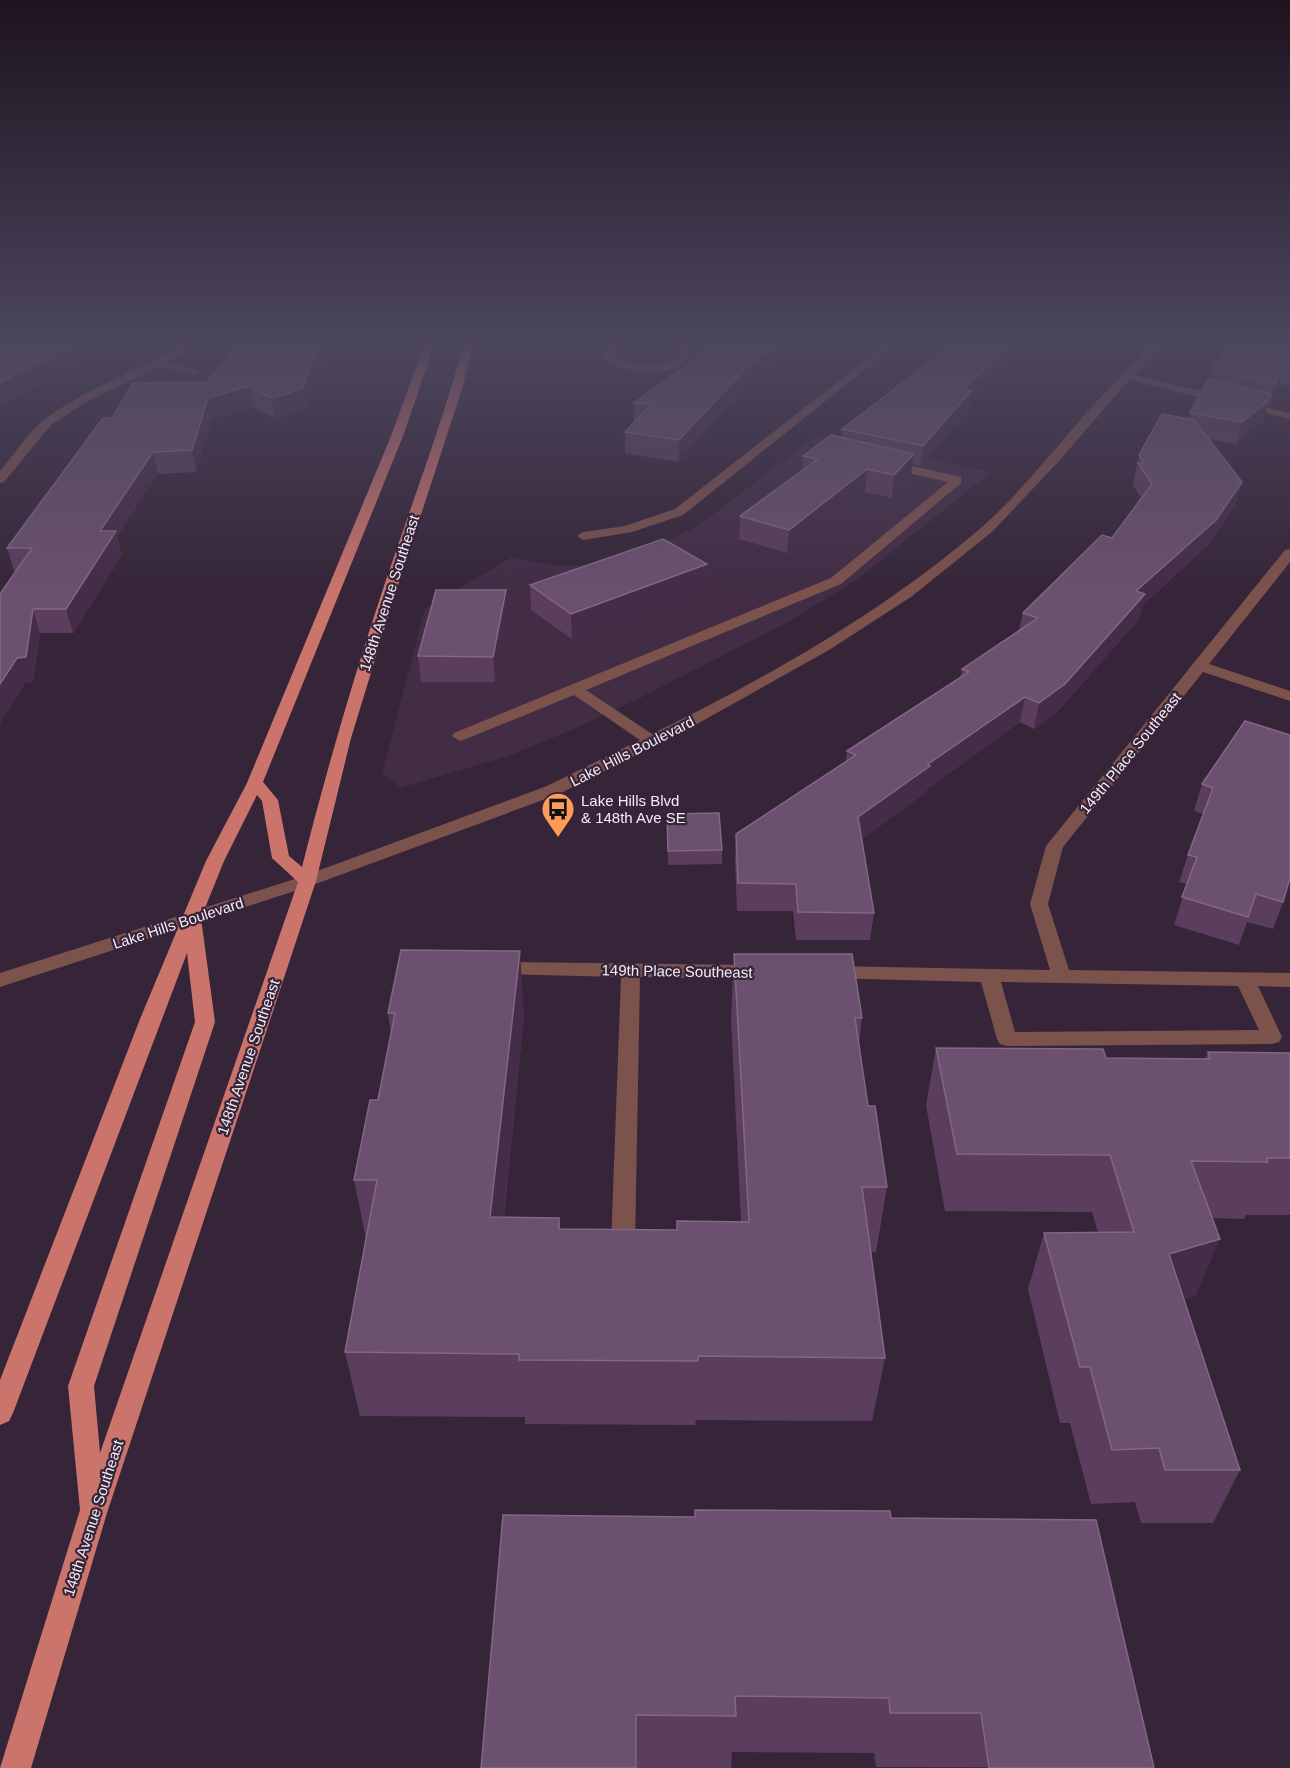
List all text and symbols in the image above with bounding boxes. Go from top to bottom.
street label: 148th Avenue Southeast [356,512,423,673]
street label: 149th Place Southeast [1076,688,1185,817]
street label: Lake Hills Boulevard [567,712,697,790]
bus stop icon: Lake Hills Blvd & 148th Ave SE [540,791,576,838]
place label: Lake Hills Blvd & 148th Ave SE [581,792,686,826]
street label: Lake Hills Boulevard [110,894,246,952]
street label: 149th Place Southeast [601,961,753,981]
street label: 148th Avenue Southeast [213,976,283,1137]
street label: 148th Avenue Southeast [60,1437,127,1598]

